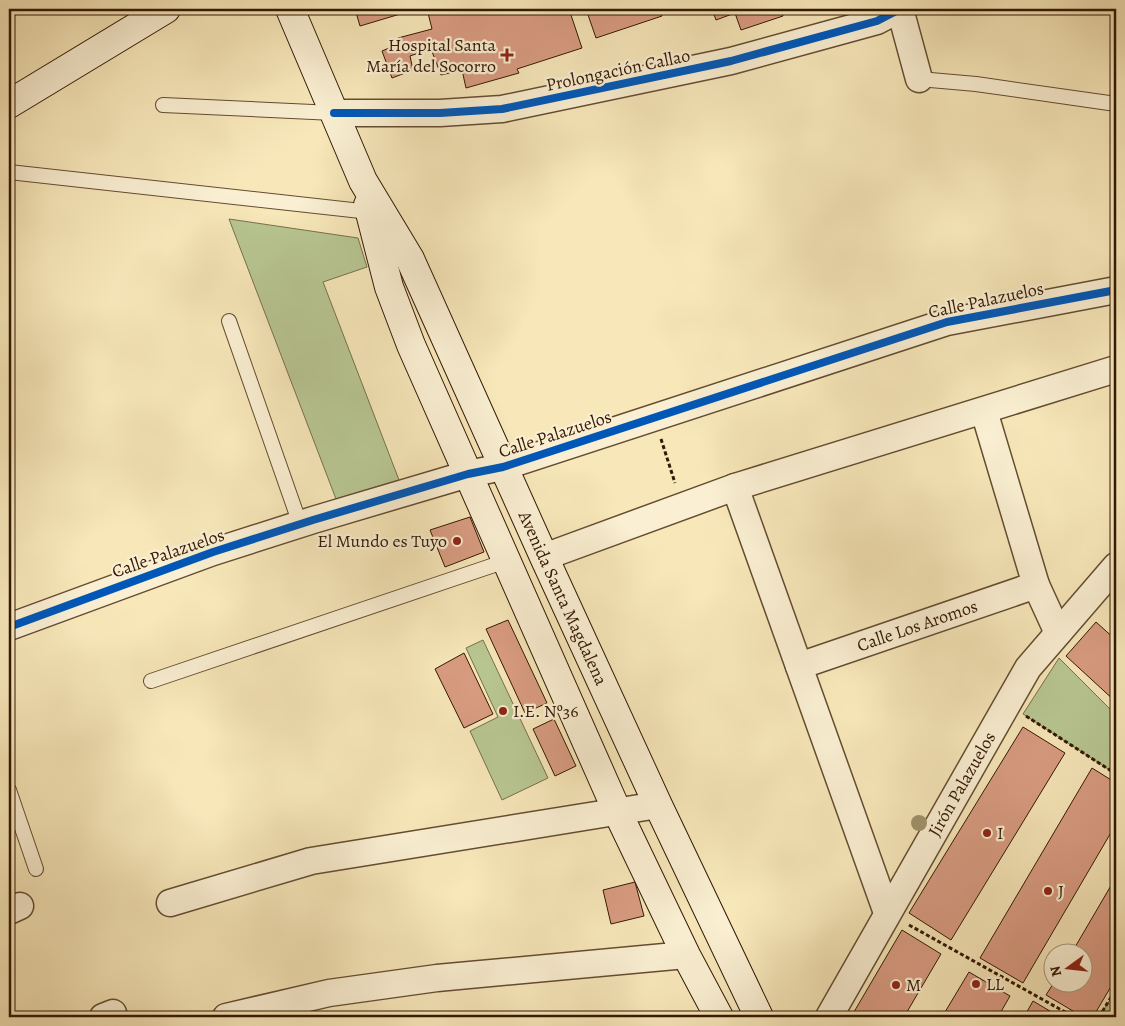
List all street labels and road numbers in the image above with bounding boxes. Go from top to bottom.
street label: Prolongación Callao [544,43,692,97]
street label: Calle Palazuelos [926,276,1046,324]
street label: Calle Palazuelos [495,404,615,464]
street label: Avenida Santa Magdalena [512,506,614,690]
street label: Calle Palazuelos [109,523,227,583]
street label: Calle Los Aromos [854,594,981,657]
street label: Jirón Palazuelos [922,727,1001,841]

